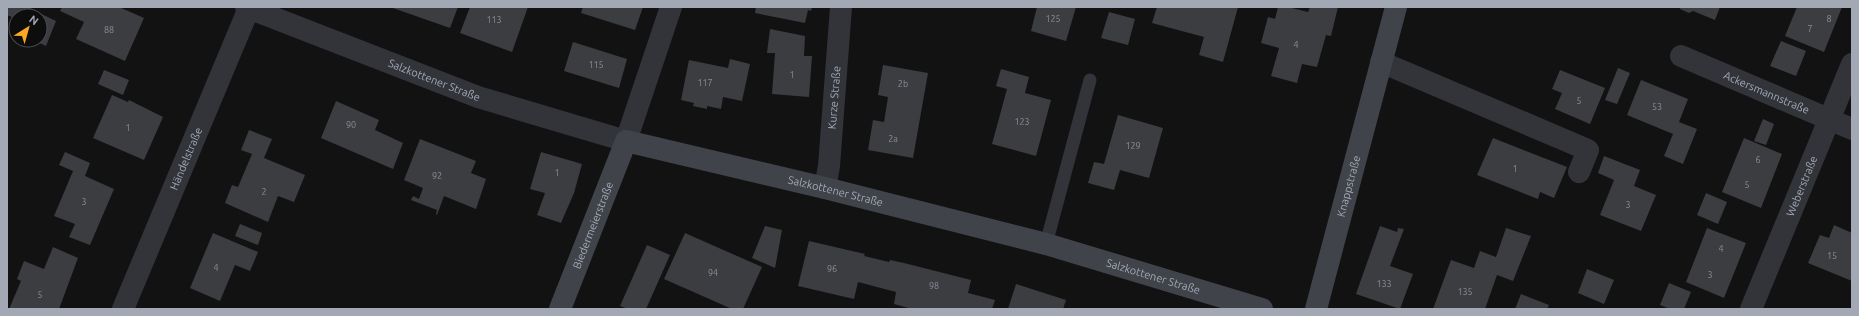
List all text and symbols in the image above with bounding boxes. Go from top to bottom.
north arrow [8,8,48,48]
text: N [27,13,41,27]
house number: 125 [1045,14,1061,24]
house number: 8 [1826,14,1832,24]
house number: 113 [486,15,502,25]
house number: 7 [1807,24,1813,34]
house number: 88 [104,25,114,35]
house number: 4 [1293,40,1299,50]
street label: Salzkottener Straße [387,57,482,103]
house number: 115 [588,60,604,70]
street label: Kurze Straße [826,66,843,130]
street label: Ackersmannstraße [1722,69,1811,116]
house number: 1 [789,70,795,80]
house number: 117 [697,78,713,88]
house number: 2b [898,79,908,89]
house number: 5 [1576,96,1582,106]
house number: 53 [1652,102,1662,112]
house number: 123 [1014,117,1030,127]
house number: 90 [346,120,356,130]
house number: 1 [125,123,131,133]
street label: Händelstraße [168,126,204,192]
house number: 2a [888,134,898,144]
house number: 129 [1125,141,1141,151]
street label: Knappstraße [1335,154,1362,218]
street label: Weberstraße [1784,154,1820,218]
house number: 6 [1755,155,1761,165]
house number: 1 [1512,164,1518,174]
house number: 1 [554,168,560,178]
house number: 92 [432,171,442,181]
street label: Salzkottener Straße [787,173,884,209]
street label: Biedermeierstraße [570,180,615,271]
house number: 5 [1744,180,1750,190]
house number: 2 [261,187,267,197]
house number: 3 [81,197,87,207]
house number: 3 [1625,200,1631,210]
house number: 4 [1718,244,1724,254]
house number: 15 [1827,251,1837,261]
street label: Salzkottener Straße [1105,256,1202,296]
house number: 4 [213,263,219,273]
house number: 96 [827,264,837,274]
house number: 94 [708,268,718,278]
house number: 3 [1707,270,1713,280]
house number: 133 [1376,279,1392,289]
house number: 98 [929,281,939,291]
house number: 135 [1457,287,1473,297]
house number: 5 [37,290,43,300]

